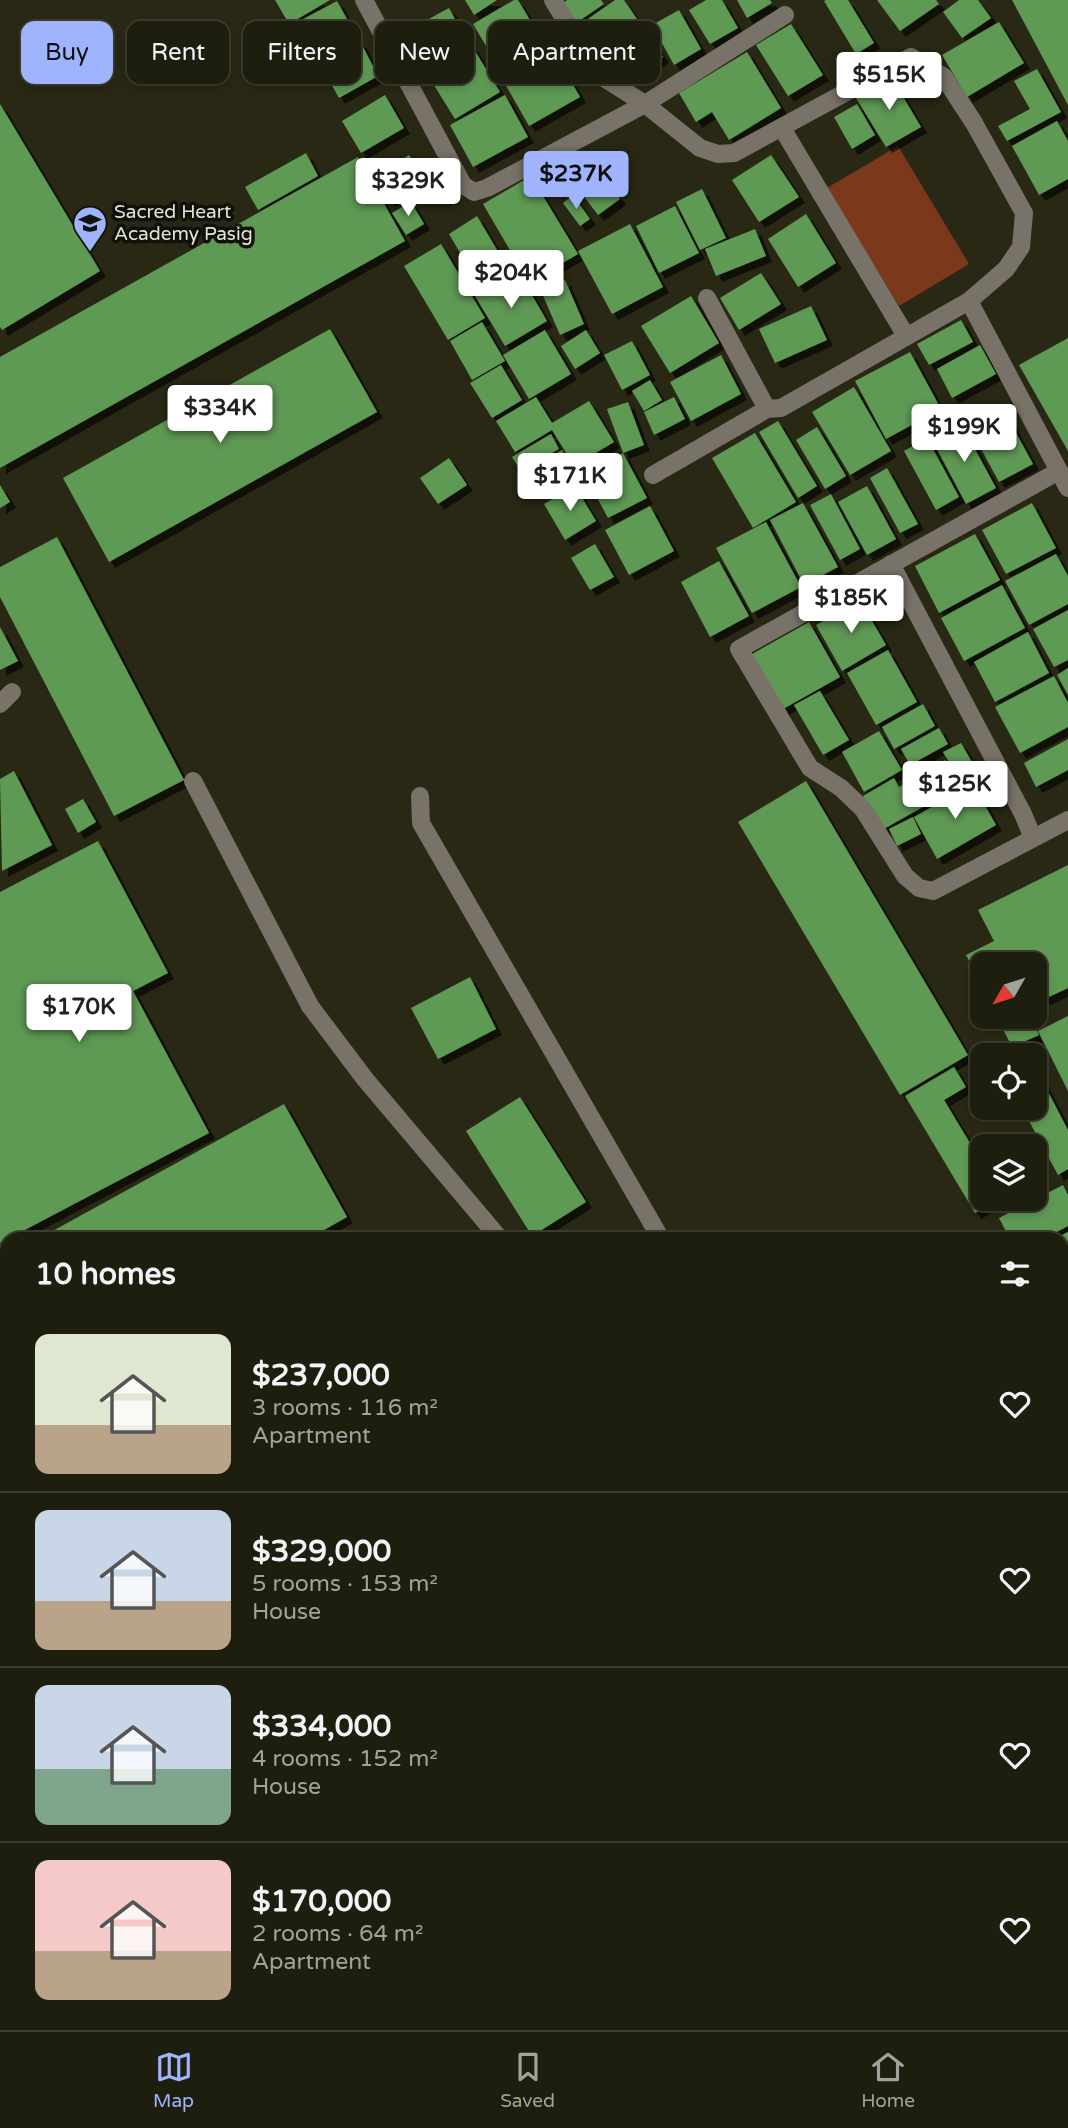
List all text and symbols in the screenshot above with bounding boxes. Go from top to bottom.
chip: Buy [21,21,113,84]
chip: Rent [127,21,229,84]
chip: Filters [243,21,361,84]
chip: New [375,21,474,84]
chip: Apartment [488,21,660,84]
pin: $515K [840,52,938,112]
text: $515K [853,61,925,89]
pin: $237K [527,152,625,211]
pin: $329K [359,158,457,218]
text: $237K [540,160,612,188]
text: $329K [372,167,444,195]
place label: Sacred Heart Academy Pasig [114,201,253,245]
school or university icon: Sacred Heart Academy Pasig [71,204,109,253]
pin: $204K [462,250,560,310]
text: $204K [475,259,547,287]
pin: $334K [171,386,269,445]
text: $334K [184,394,256,422]
pin: $199K [915,405,1013,464]
text: $199K [928,413,1000,441]
pin: $171K [521,454,619,513]
text: $171K [534,462,606,490]
pin: $185K [802,576,900,635]
text: $185K [815,584,887,612]
pin: $125K [906,762,1004,821]
text: $125K [919,770,991,798]
north arrow [970,952,1046,1029]
map controls [970,952,1047,1211]
pin: $170K [30,984,128,1044]
text: $170K [43,993,115,1021]
button: locate [970,1043,1047,1120]
button: layers [970,1134,1047,1211]
icon: filters [996,1255,1034,1293]
text: 10 homes [35,1256,176,1293]
text: $237,000 [252,1357,390,1394]
icon: home [91,1362,175,1446]
icon: heart [996,1385,1034,1423]
text: 3 rooms · 116 m² [252,1394,438,1422]
text: Apartment [252,1422,371,1450]
text: $329,000 [252,1533,391,1570]
icon: home [91,1538,175,1622]
icon: heart [996,1561,1034,1599]
text: 5 rooms · 153 m² [252,1570,438,1598]
text: House [252,1598,321,1626]
text: $334,000 [252,1708,391,1745]
icon: home [91,1713,175,1797]
icon: heart [996,1736,1034,1774]
text: 4 rooms · 152 m² [252,1745,438,1773]
text: House [252,1773,321,1801]
text: $170,000 [252,1883,391,1920]
icon: home [91,1888,175,1972]
icon: heart [996,1911,1034,1949]
text: 2 rooms · 64 m² [252,1920,423,1948]
text: Apartment [252,1948,371,1976]
tab: Map [153,2048,194,2112]
tab: Saved [500,2048,555,2112]
tab: Home [861,2048,915,2112]

